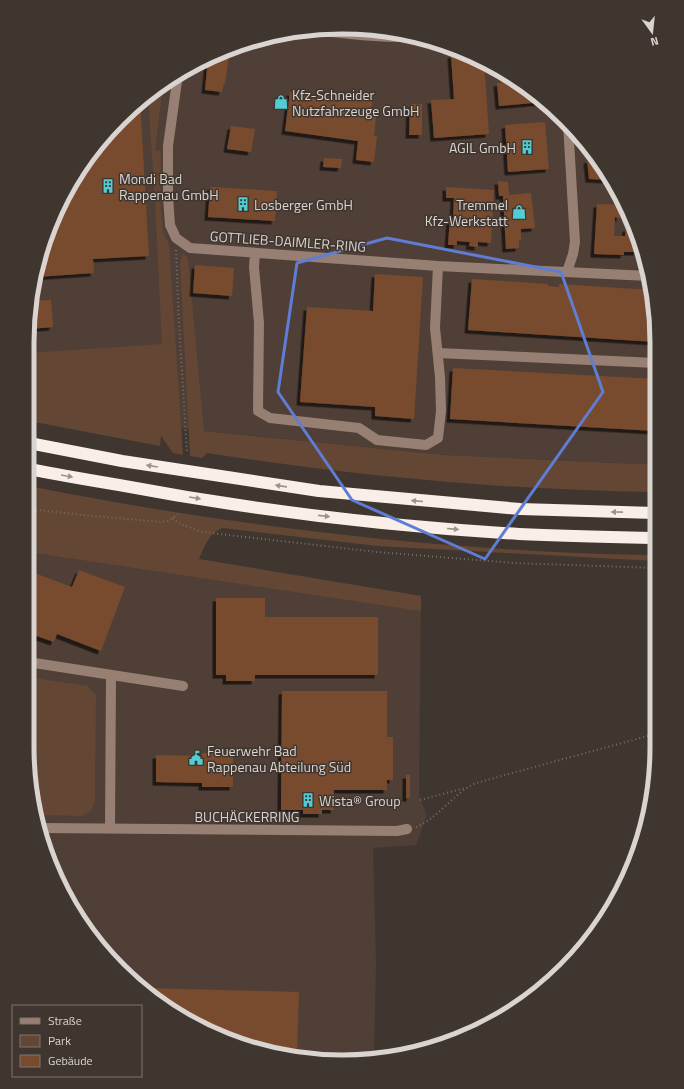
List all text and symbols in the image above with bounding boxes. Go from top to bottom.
north arrow [632,12,672,52]
text: N [649,33,660,50]
place label: Kfz-Schneider Nutzfahrzeuge GmbH [292,84,419,121]
shop icon: Kfz-Schneider Nutzfahrzeuge GmbH [273,94,289,110]
place label: AGIL GmbH [449,137,516,158]
building icon: AGIL GmbH [519,139,535,155]
place label: Mondi Bad Rappenau GmbH [119,168,219,205]
building icon: Mondi Bad Rappenau GmbH [100,178,116,194]
place label: Losberger GmbH [254,194,353,215]
place label: Tremmel Kfz-Werkstatt [425,194,508,231]
building icon: Losberger GmbH [235,196,251,212]
shop icon: Tremmel Kfz-Werkstatt [511,204,527,220]
street label: GOTTLIEB-DAIMLER-RING [209,225,367,257]
one-way arrow [146,463,158,469]
one-way arrow [61,473,73,479]
one-way arrow [274,483,287,489]
one-way arrow [189,495,201,501]
one-way arrow [411,497,423,504]
one-way arrow [610,509,623,515]
one-way arrow [318,513,330,519]
one-way arrow [447,526,459,532]
place label: Feuerwehr Bad Rappenau Abteilung Süd [207,740,351,777]
public building icon: Feuerwehr Bad Rappenau Abteilung Süd [188,750,204,766]
place label: Wista® Group [319,790,401,811]
building icon: Wista® Group [300,792,316,808]
street label: BUCHÄCKERRING [195,806,300,827]
legend [12,1005,142,1077]
text: Straße [48,1011,82,1030]
text: Park [48,1031,71,1050]
text: Gebäude [48,1051,93,1070]

